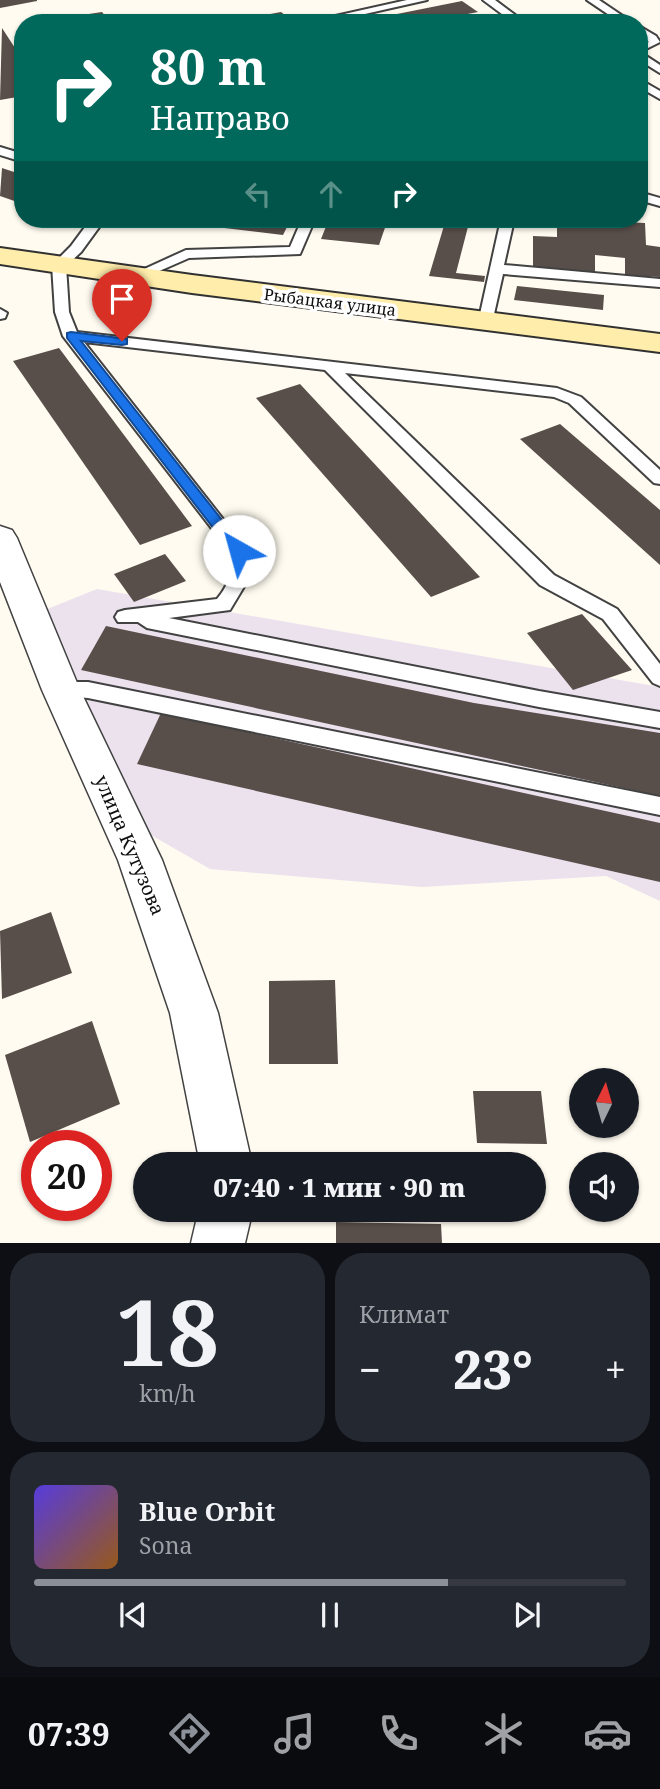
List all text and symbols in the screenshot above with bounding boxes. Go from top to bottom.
text: 80 m [150,33,266,99]
icon: right [35,42,126,133]
text: Направо [150,96,290,139]
icon: left [239,175,277,213]
icon: ahead [312,175,350,213]
icon: right [385,175,423,213]
pin [92,269,152,341]
icon: arrive [103,280,141,318]
street label: Рыбацкая улица [263,283,397,321]
position arrow [202,514,276,588]
street label: улица Кутузова [89,771,171,919]
north arrow [569,1068,639,1138]
map controls [569,1068,639,1222]
speed limit sign: 20 [21,1130,112,1221]
button: sound [569,1152,639,1222]
text: 07:40 · 1 мин · 90 m [213,1169,466,1205]
text: 18 [116,1269,219,1393]
text: Климат [359,1298,449,1330]
text: 23° [453,1333,533,1404]
text: − [359,1343,381,1395]
text: + [605,1343,626,1395]
text: km/h [139,1377,196,1409]
text: Blue Orbit [139,1493,275,1529]
text: Sona [139,1529,193,1561]
icon: previous [114,1596,152,1634]
icon: pause [311,1596,349,1634]
icon: next [508,1596,546,1634]
icon: directions [165,1709,214,1758]
icon: music [270,1709,319,1758]
icon: phone [374,1709,423,1758]
icon: climate [479,1709,528,1758]
icon: car [583,1709,632,1758]
text: 07:39 [28,1712,110,1755]

